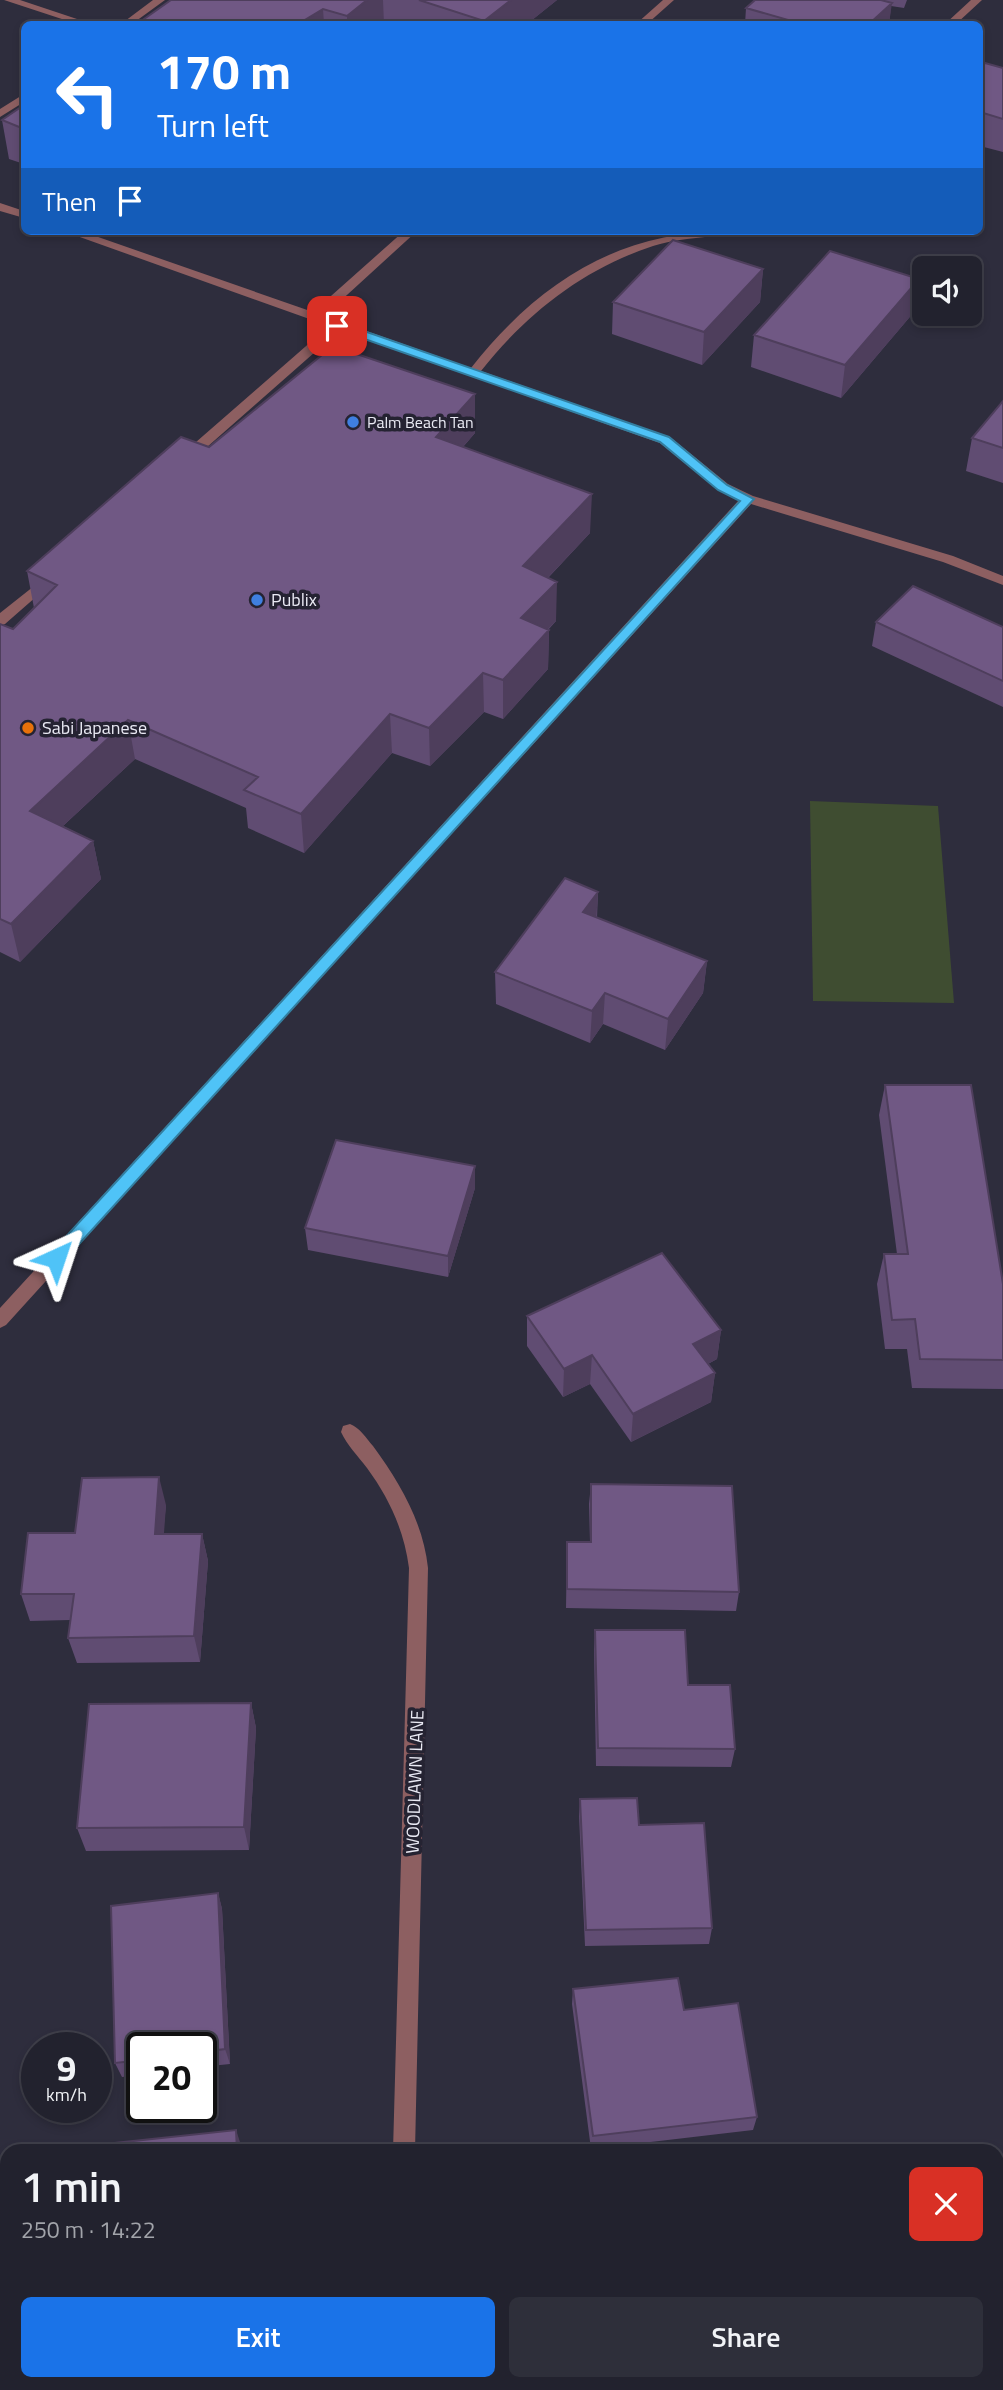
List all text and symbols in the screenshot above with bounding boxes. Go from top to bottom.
text: 170 m [157,33,291,108]
icon: left [42,49,133,140]
text: Turn left [157,101,269,149]
text: Then [42,182,97,221]
icon: arrive [111,182,149,220]
map controls [912,256,982,326]
button: sound [912,256,982,326]
pin [307,296,367,356]
icon: arrive [318,307,356,345]
place label: Palm Beach Tan [367,410,474,434]
marker: Palm Beach Tan [345,414,361,430]
place label: Publix [271,586,317,613]
marker: Publix [249,592,265,608]
place label: Sabi Japanese [42,714,147,741]
marker: Sabi Japanese [20,720,36,736]
position arrow [19,1221,93,1295]
street label: WOODLAWN LANE [398,1710,431,1854]
speed limit sign: 20 [126,2032,217,2123]
text: 9 [57,2041,76,2095]
text: km/h [46,2081,87,2108]
text: 1 min [21,2154,122,2218]
button: close [909,2167,983,2241]
text: 250 m · 14:22 [21,2212,156,2247]
button: Exit [21,2297,495,2377]
button: Share [509,2297,983,2377]

